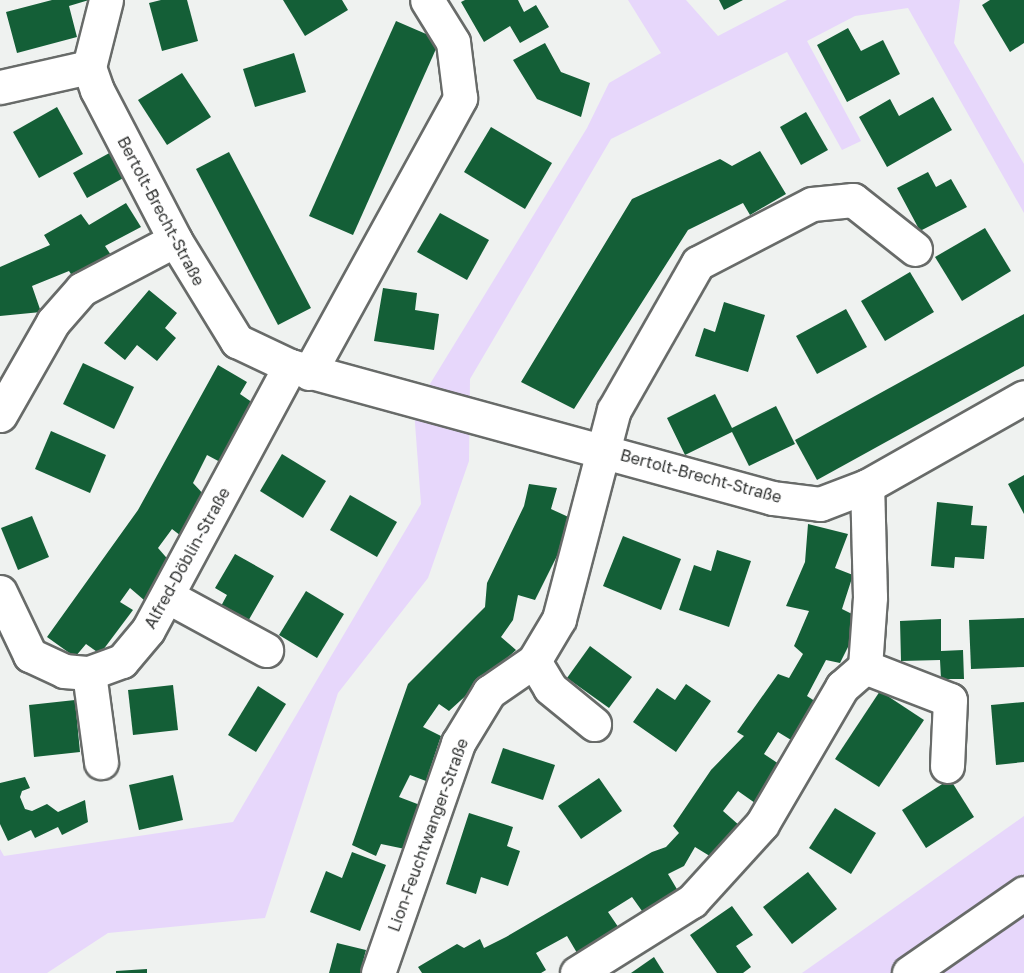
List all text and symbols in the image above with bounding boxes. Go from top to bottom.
street label: Bertolt-Brecht-Straße [114,133,208,289]
street label: Bertolt-Brecht-Straße [618,445,784,507]
street label: Alfred-Döblin-Straße [140,484,234,632]
street label: Lion-Feuchtwanger-Straße [384,736,472,934]

